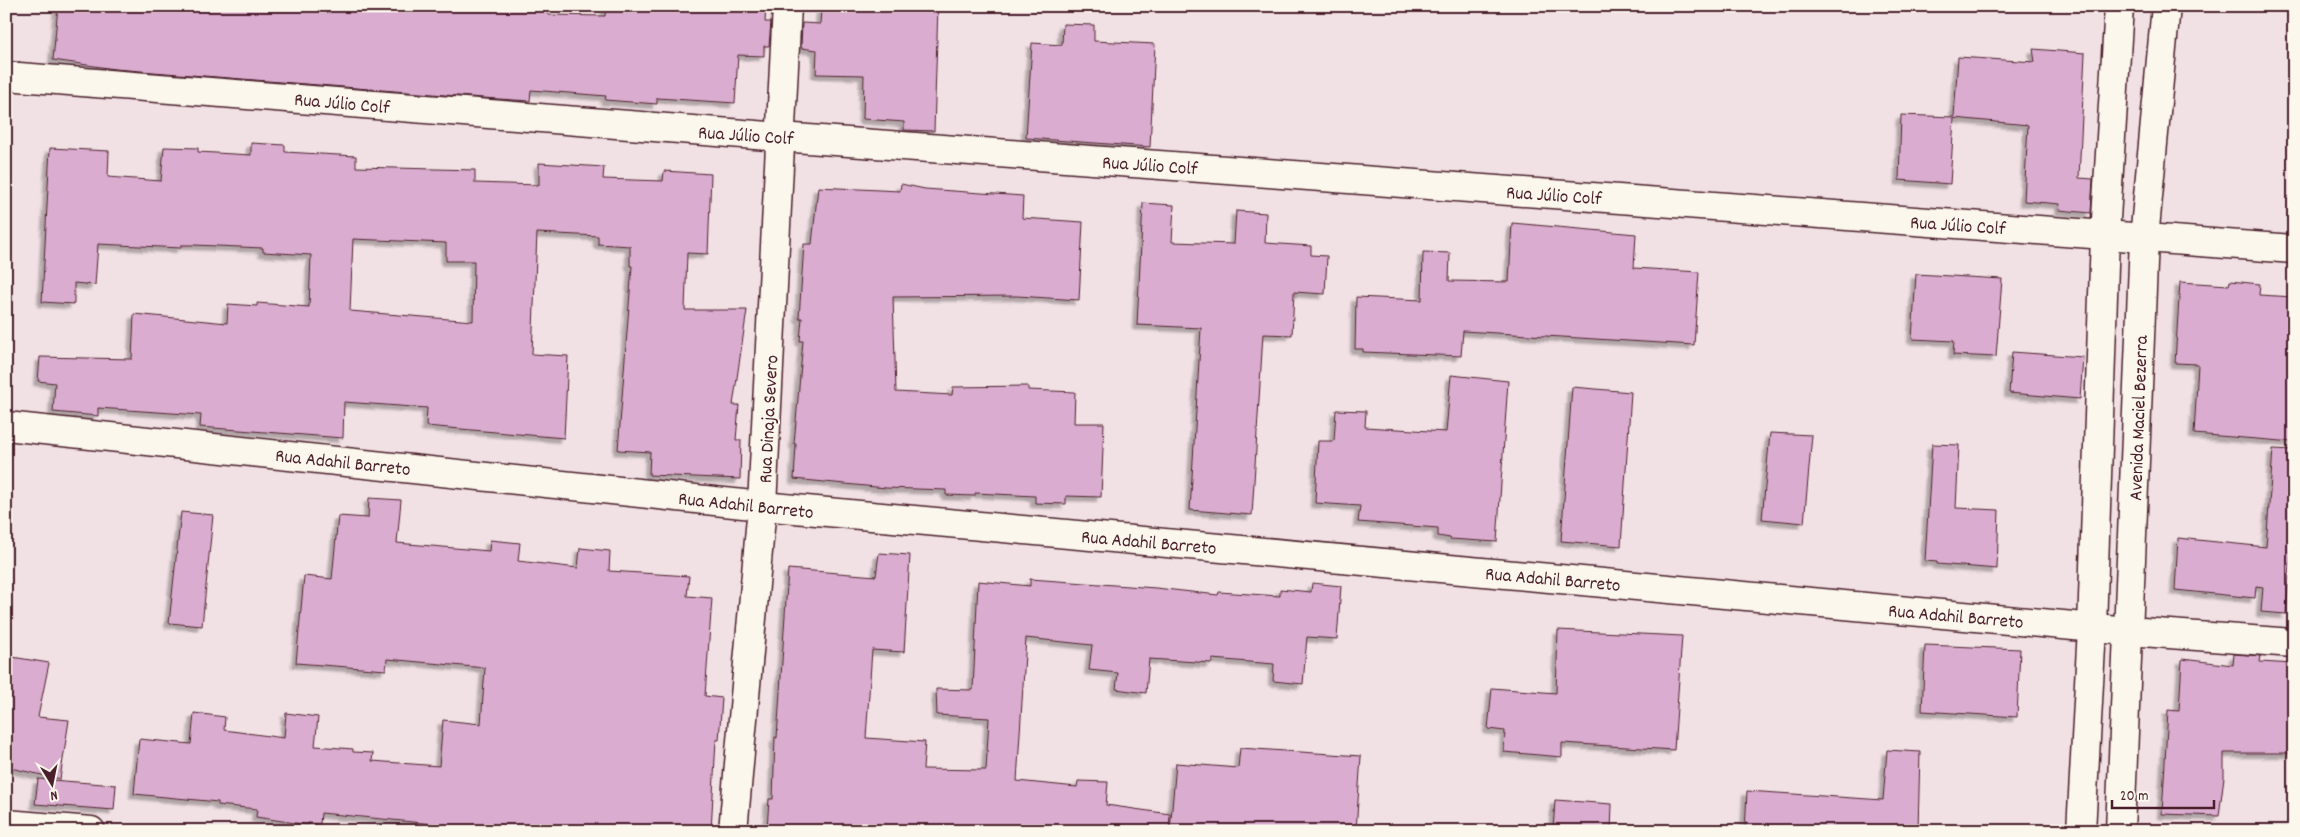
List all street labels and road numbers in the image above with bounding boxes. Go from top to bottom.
street label: Rua Júlio Colf [293,88,392,123]
street label: Rua Júlio Colf [697,121,796,154]
street label: Rua Júlio Colf [1101,151,1200,184]
street label: Rua Júlio Colf [1505,181,1604,214]
street label: Rua Júlio Colf [1909,211,2008,244]
street label: Avenida Maciel Bezerra [2124,334,2157,501]
street label: Rua Dinaja Severo [754,354,787,484]
street label: Rua Adahil Barreto [274,444,412,485]
street label: Rua Adahil Barreto [677,487,815,528]
street label: Rua Adahil Barreto [1080,525,1218,564]
street label: Rua Adahil Barreto [1484,562,1622,601]
street label: Rua Adahil Barreto [1887,599,2025,638]

